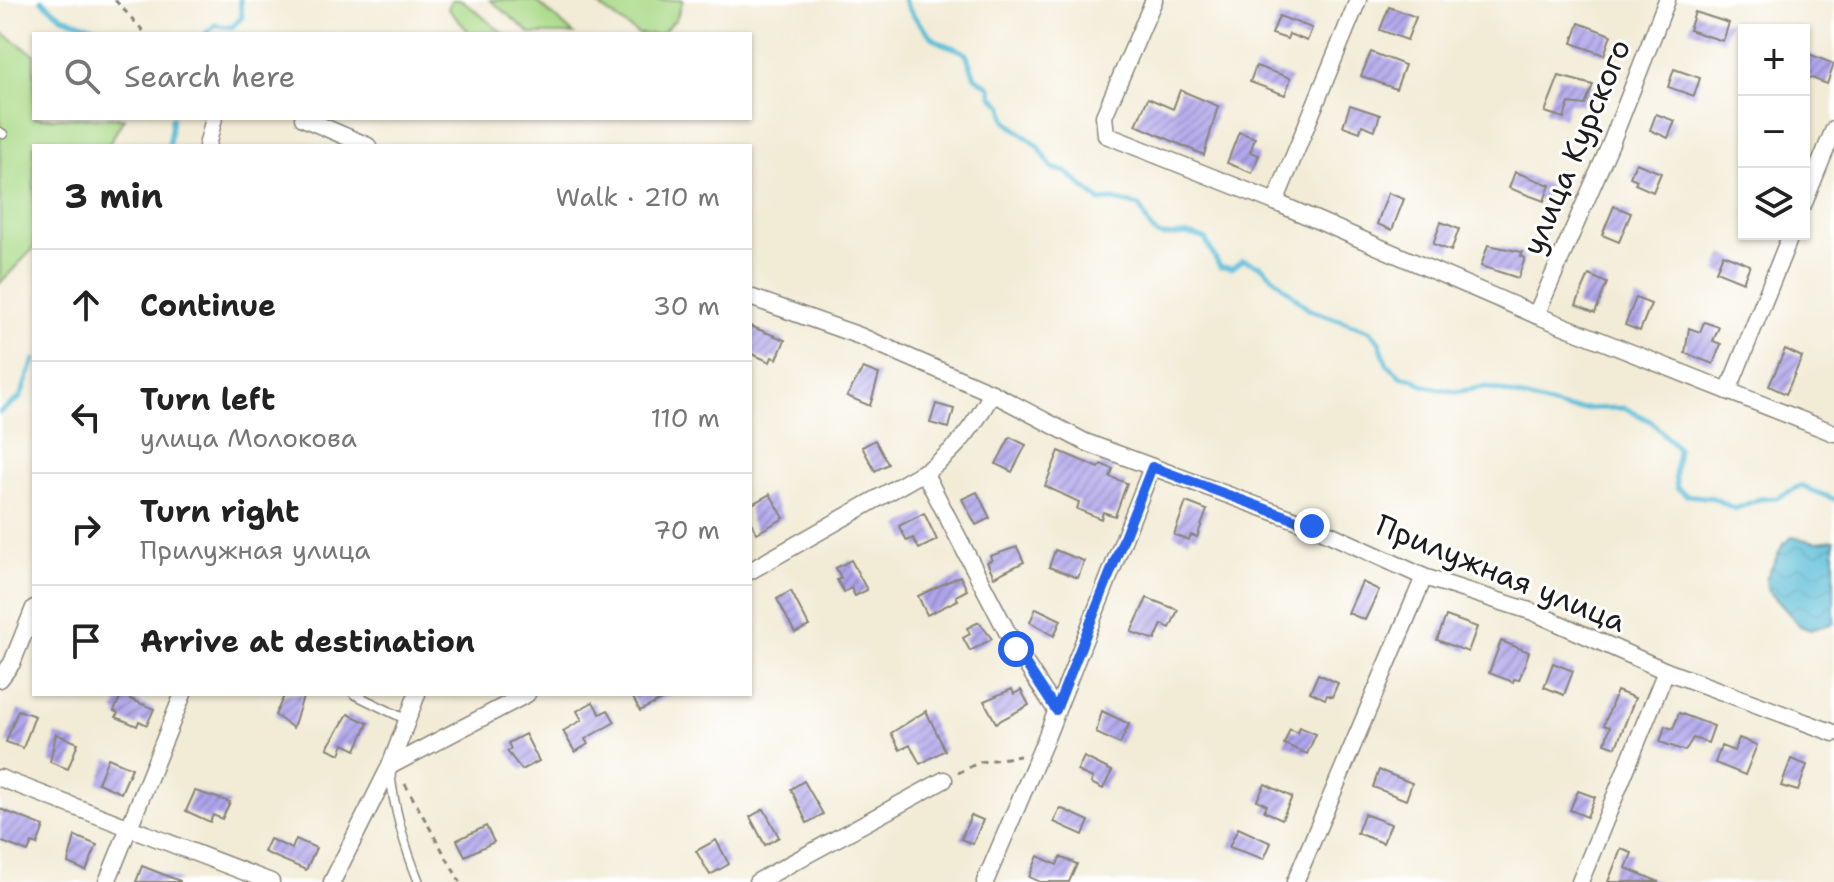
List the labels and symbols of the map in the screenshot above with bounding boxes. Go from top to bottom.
street label: улица Курского [1512,33,1640,261]
street label: Прилужная улица [1370,504,1632,642]
route end [1294,508,1330,544]
route start [998,631,1034,667]

